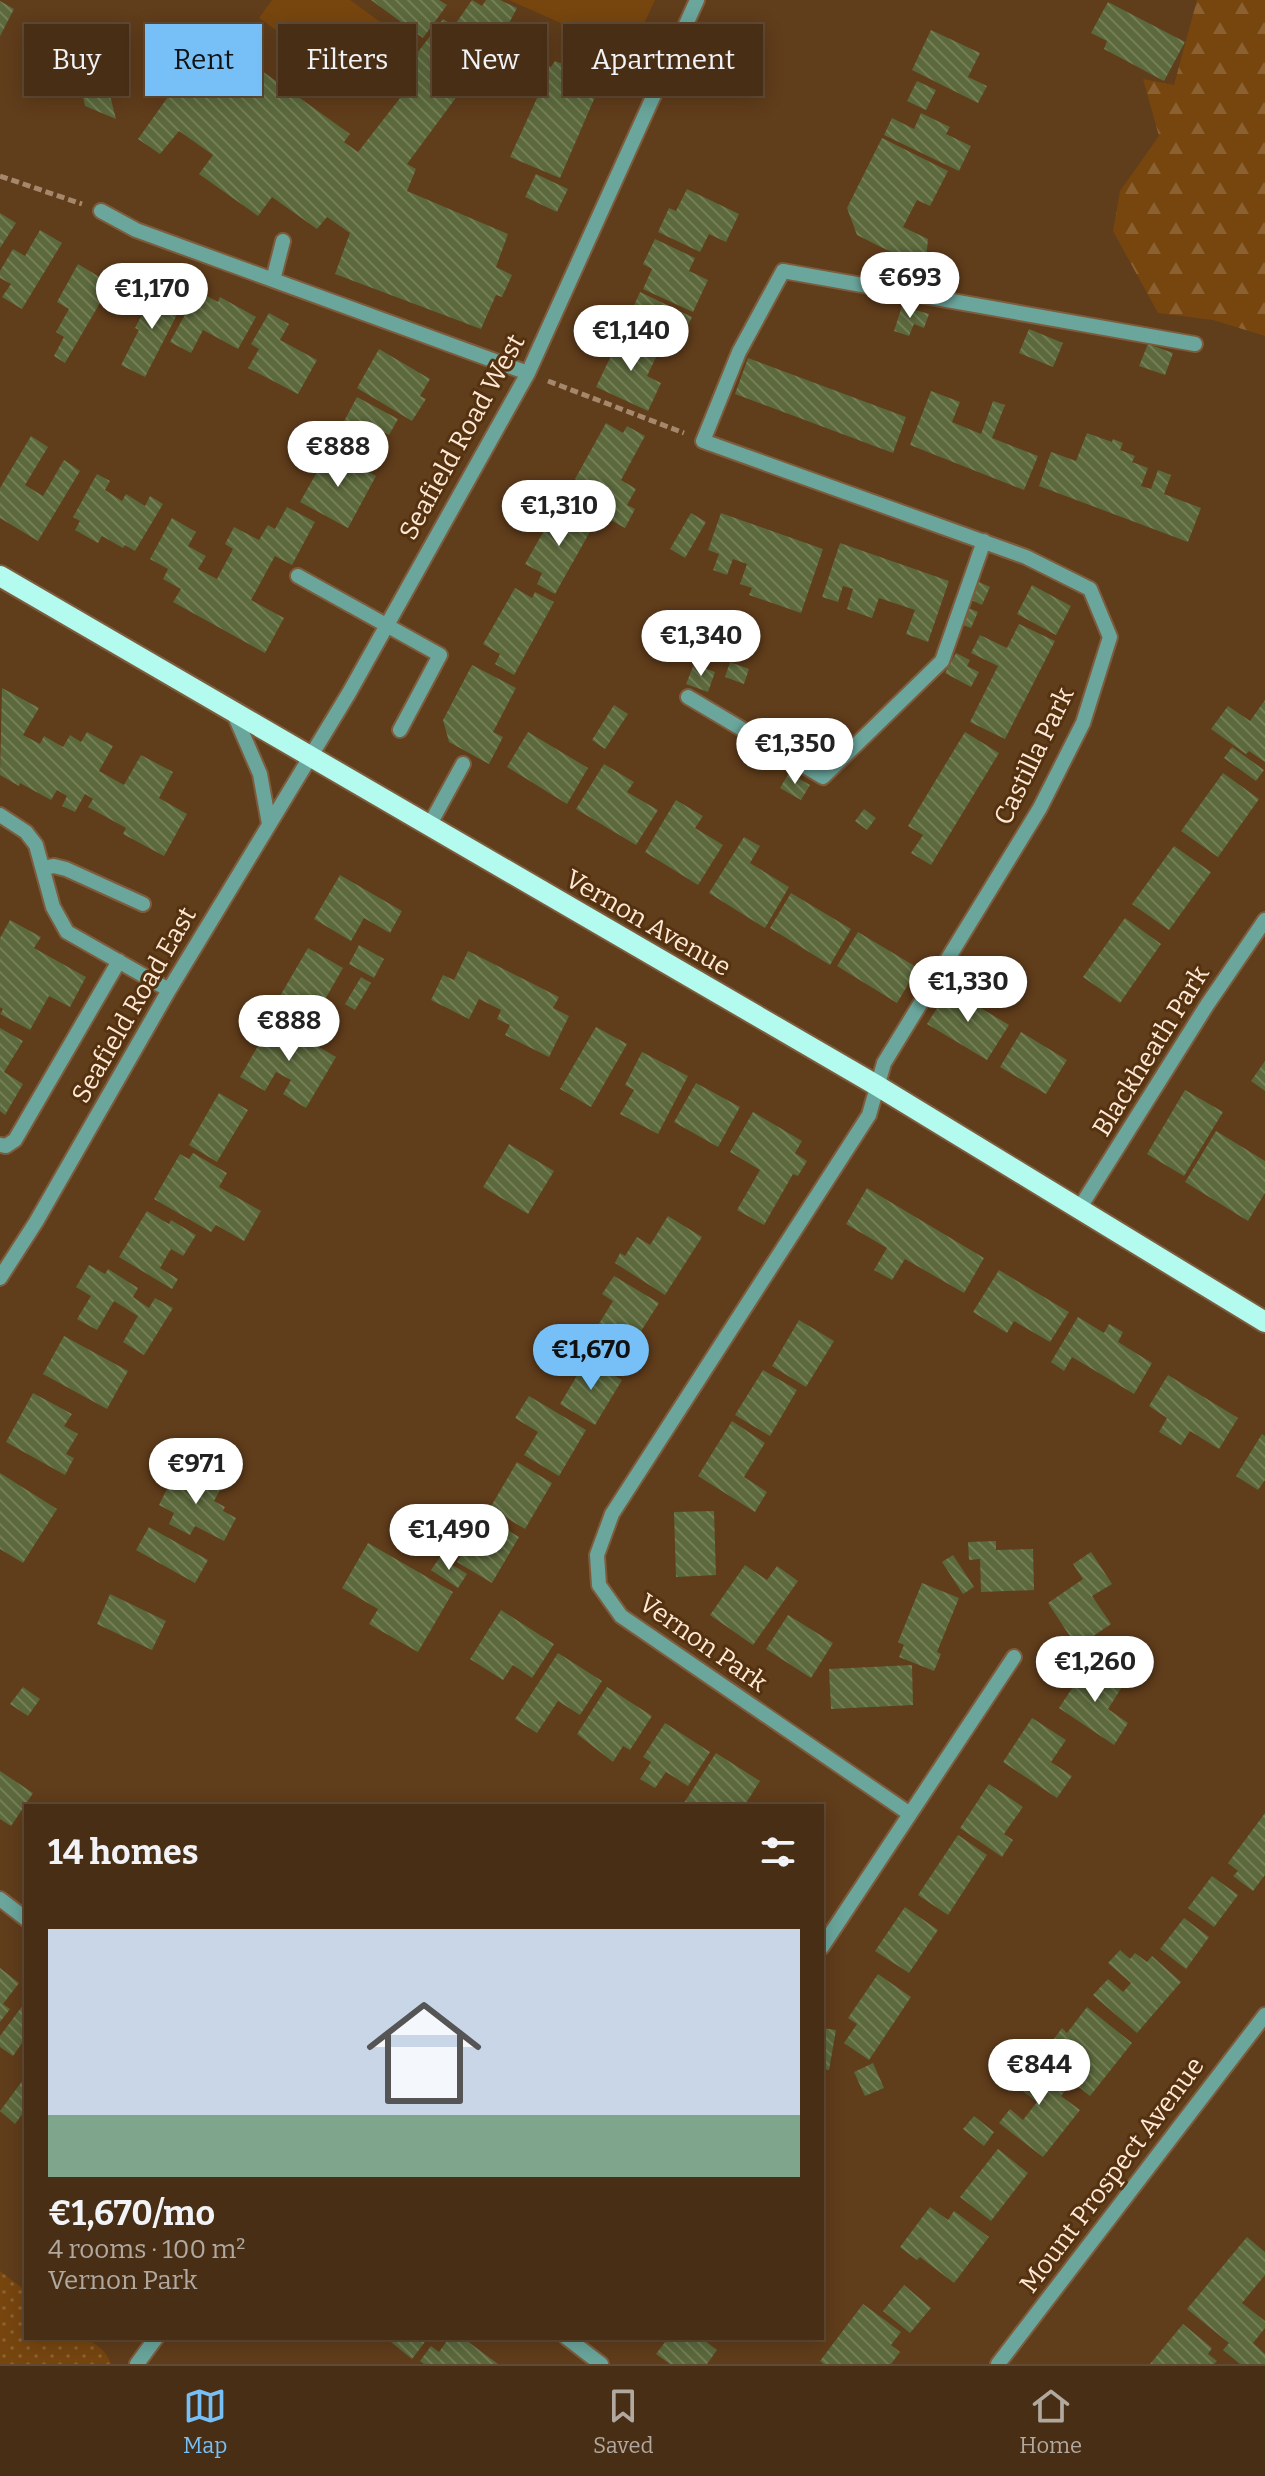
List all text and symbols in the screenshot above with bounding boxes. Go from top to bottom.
chip: Buy [24,24,129,96]
chip: Rent [145,24,262,96]
chip: Filters [278,24,416,96]
chip: New [432,24,547,96]
chip: Apartment [563,24,763,96]
pin: €693 [863,252,957,320]
text: €693 [878,262,942,293]
pin: €1,170 [87,263,217,331]
text: €1,170 [114,273,190,304]
pin: €1,140 [566,305,696,373]
text: €1,140 [592,315,670,346]
street label: Seafield Road West [393,328,532,545]
pin: €888 [291,421,385,489]
text: €888 [306,431,370,462]
pin: €1,310 [494,480,624,548]
text: €1,310 [520,490,598,521]
pin: €1,340 [636,610,766,678]
text: €1,340 [659,620,743,651]
street label: Castilla Park [987,682,1081,830]
pin: €1,350 [730,718,860,786]
text: €1,350 [754,728,836,759]
street label: Vernon Avenue [560,863,736,983]
street label: Seafield Road East [65,901,203,1109]
pin: €1,330 [903,956,1033,1024]
street label: Blackheath Park [1086,960,1216,1142]
text: €1,330 [927,966,1009,997]
pin: €888 [242,995,336,1063]
text: €888 [257,1005,321,1036]
pin: €1,670 [526,1324,656,1392]
text: €1,670 [551,1334,631,1365]
pin: €971 [149,1438,243,1506]
text: €971 [167,1448,225,1479]
pin: €1,490 [384,1504,514,1572]
text: €1,490 [408,1514,490,1545]
street label: Vernon Park [633,1587,773,1699]
pin: €1,260 [1030,1636,1160,1704]
text: €1,260 [1054,1646,1136,1677]
icon: filters [756,1830,800,1874]
text: 14 homes [48,1832,199,1873]
icon: home [352,1981,496,2125]
pin: €844 [992,2039,1086,2107]
text: €844 [1006,2049,1072,2080]
street label: Mount Prospect Avenue [1013,2051,1211,2299]
text: €1,670/mo [48,2193,215,2234]
text: 4 rooms · 100 m² [48,2234,245,2265]
text: Vernon Park [48,2265,197,2296]
tab: Map [183,2384,227,2459]
tab: Saved [593,2384,654,2459]
tab: Home [1019,2384,1082,2459]

